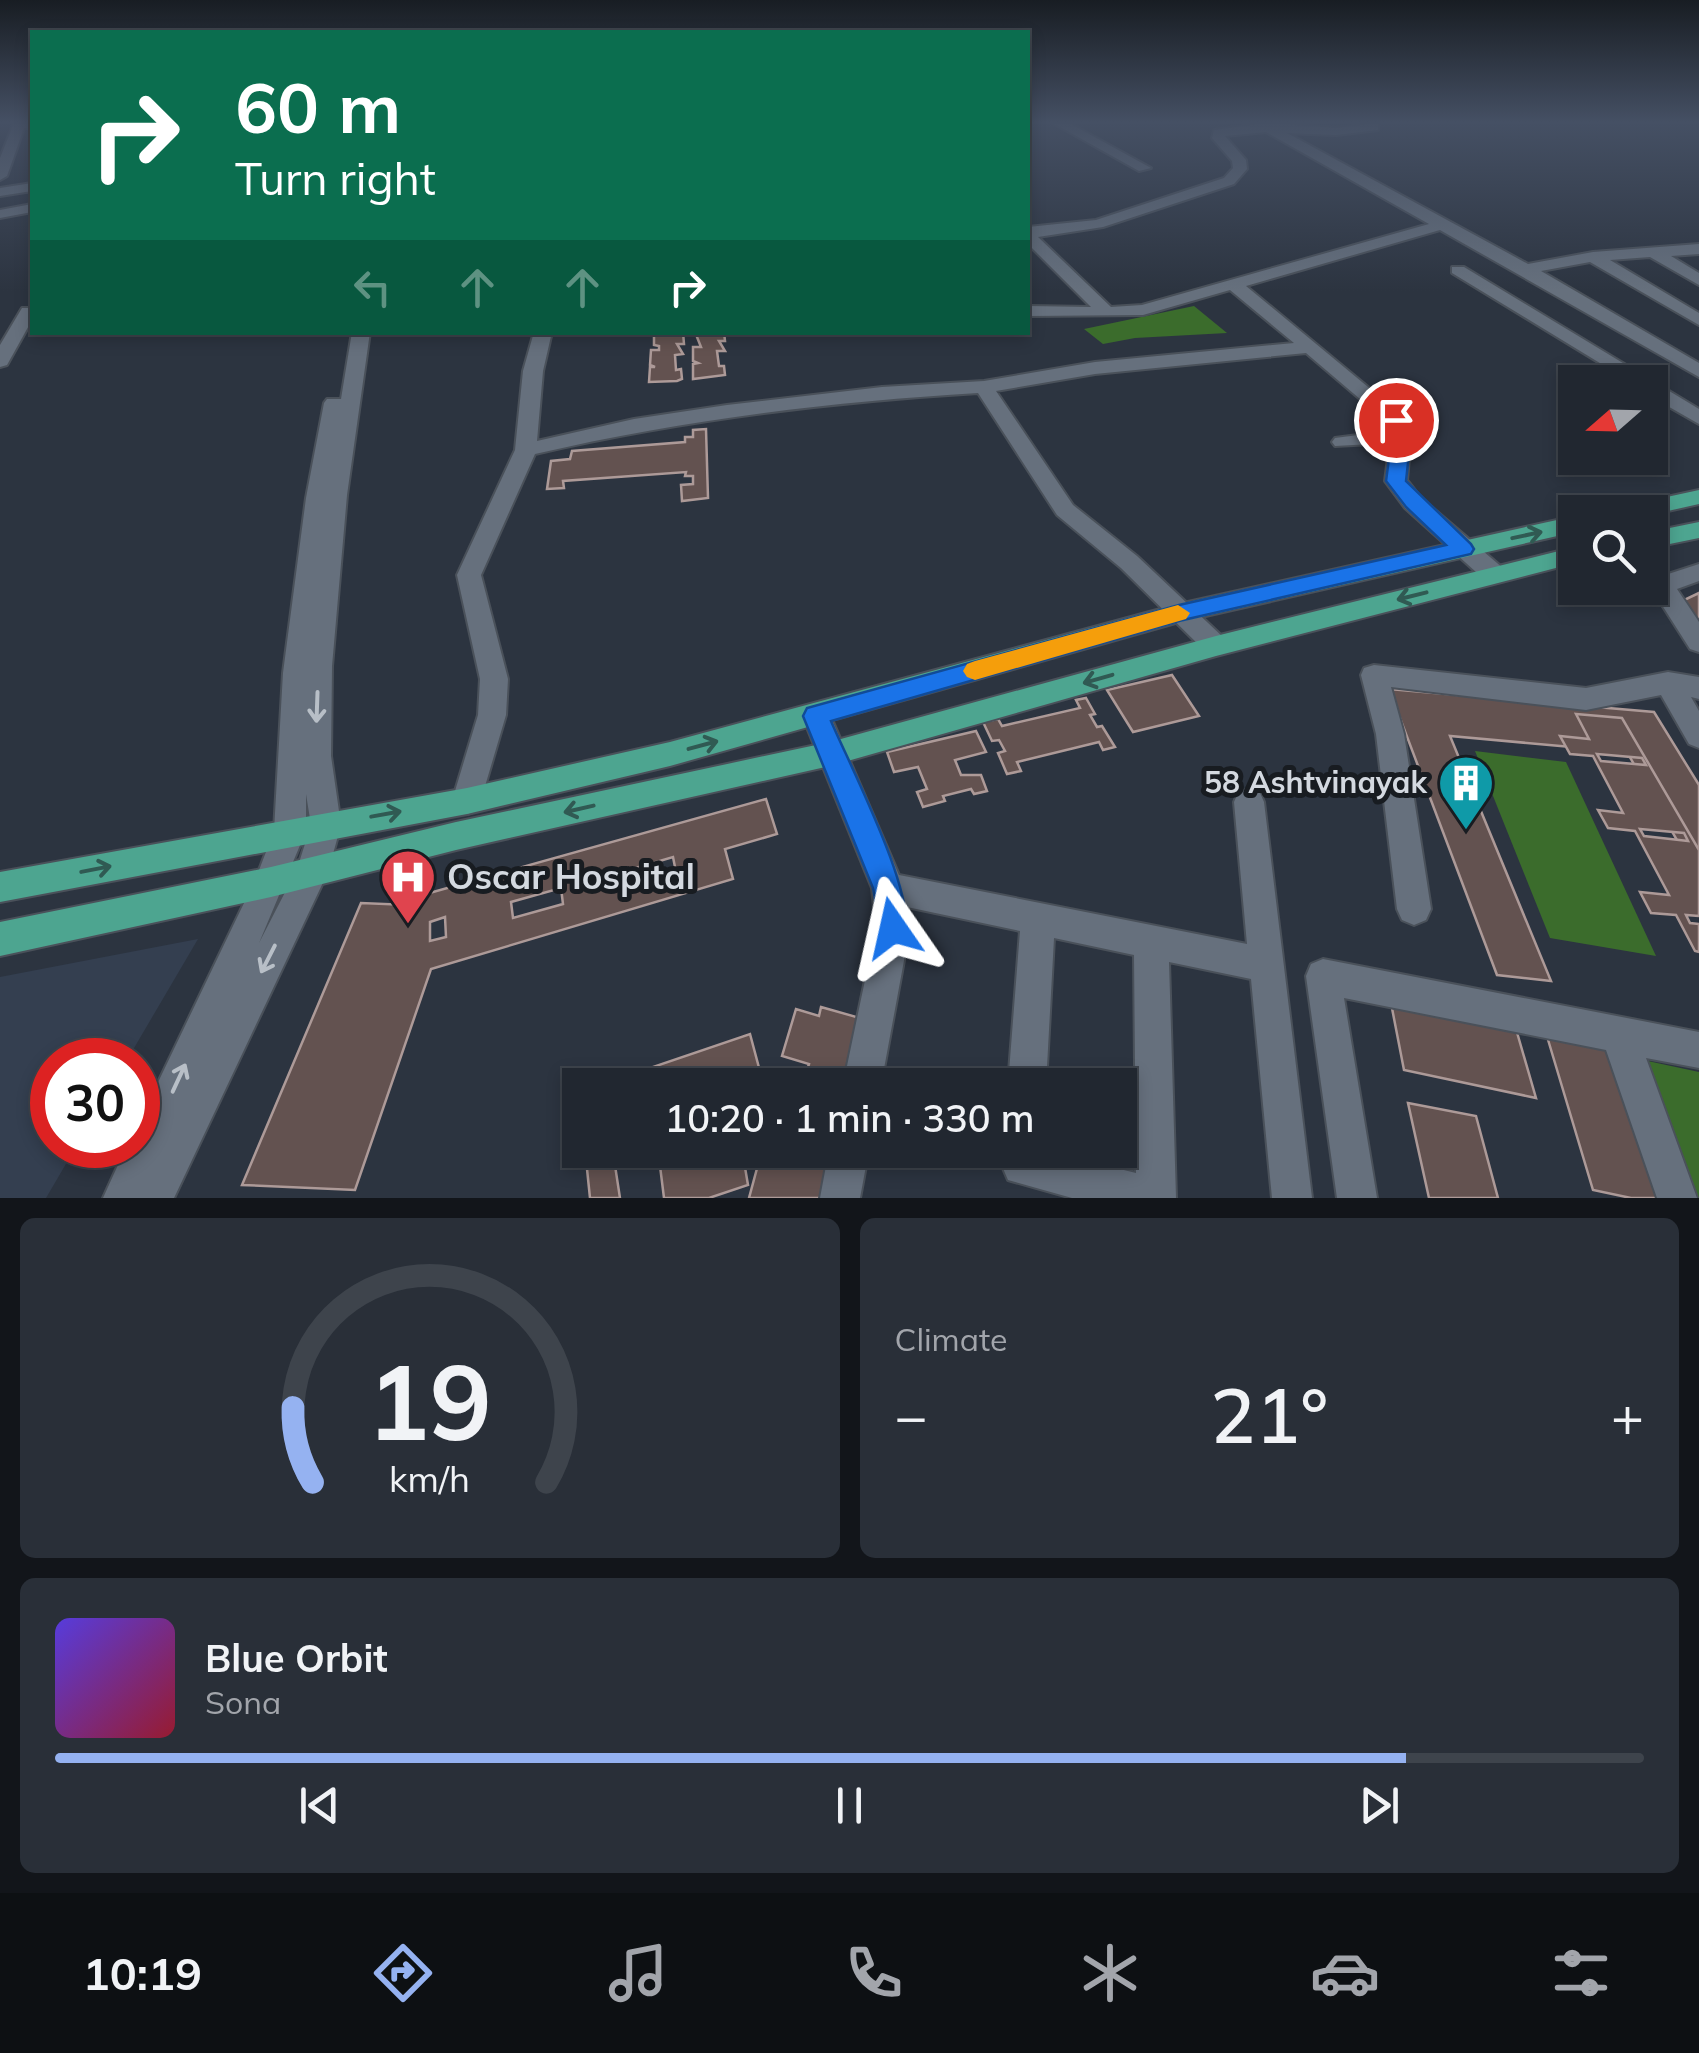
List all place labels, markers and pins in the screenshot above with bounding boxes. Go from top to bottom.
pin [1354,378,1439,463]
building icon: 58 Ashtvinayak [1436,753,1496,832]
place label: 58 Ashtvinayak [1204,763,1428,801]
hospital icon: Oscar Hospital [378,847,438,926]
place label: Oscar Hospital [447,854,695,898]

